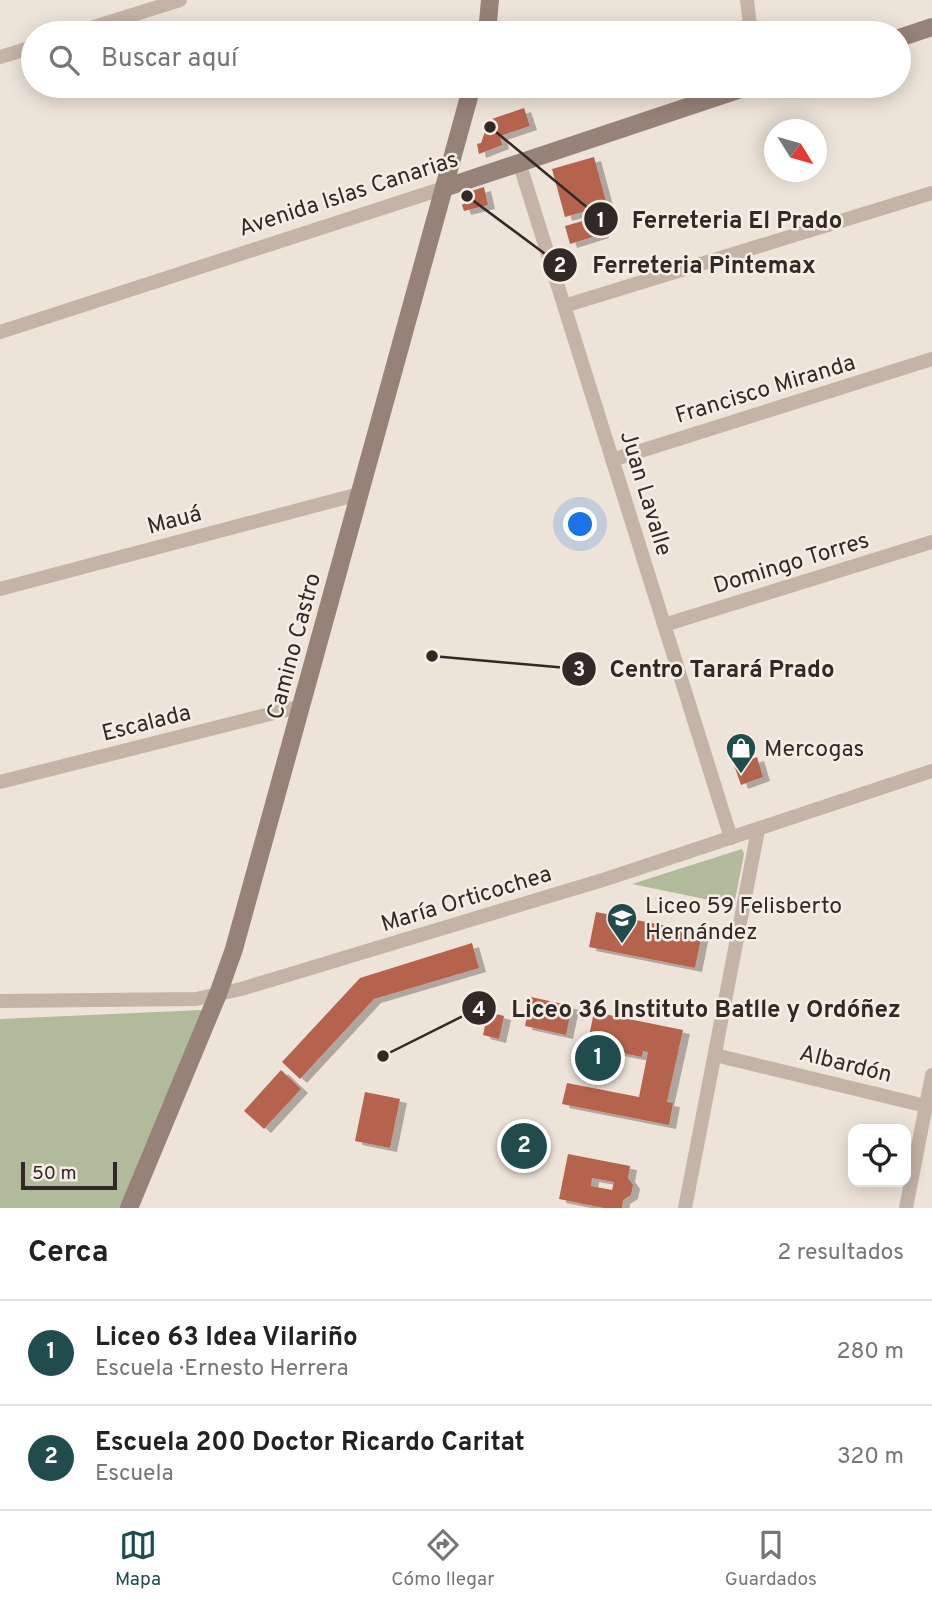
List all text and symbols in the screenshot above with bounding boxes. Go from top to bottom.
search box [21,21,911,98]
icon: search [45,41,83,79]
text: Buscar aquí [101,43,238,76]
north arrow [764,119,827,182]
street label: Avenida Islas Canarias [235,146,462,245]
callout: Ferreteria El Prado [583,197,857,242]
text: Ferreteria El Prado [632,207,842,237]
text: 1 [597,208,605,235]
callout: Ferreteria Pintemax [543,242,830,287]
text: Ferreteria Pintemax [592,252,816,282]
text: 2 [554,253,566,280]
street label: Francisco Miranda [672,349,859,432]
street label: Juan Lavalle [612,428,677,560]
street label: Mauá [144,500,205,543]
your location [563,507,597,541]
street label: Domingo Torres [710,527,873,602]
street label: Camino Castro [262,570,329,723]
callout: Centro Tarará Prado [561,646,849,691]
text: Centro Tarará Prado [609,656,835,686]
text: 3 [573,657,585,684]
street label: Escalada [99,699,194,749]
shop icon: Mercogas [724,731,758,775]
place label: Mercogas [764,736,864,765]
street label: María Orticochea [378,861,555,940]
place label: Liceo 59 Felisberto Hernández [645,893,842,948]
school or university icon: Liceo 59 Felisberto Hernández [605,901,639,945]
callout: Liceo 36 Instituto Batlle y Ordóñez [462,986,914,1031]
text: Liceo 36 Instituto Batlle y Ordóñez [511,996,901,1026]
text: 4 [472,997,486,1024]
pin: 1 [575,1032,621,1084]
street label: Albardón [796,1040,895,1091]
pin: 2 [501,1120,547,1172]
map controls [848,1124,911,1187]
button: locate [848,1124,911,1187]
scale bar [21,1159,117,1191]
text: 50 m [32,1162,77,1186]
text: Cerca [28,1235,108,1272]
text: 2 resultados [777,1239,904,1268]
text: Liceo 63 Idea Vilariño [95,1322,358,1355]
text: 1 [46,1338,56,1367]
text: 280 m [836,1338,904,1367]
text: Escuela · Ernesto Herrera [95,1355,349,1384]
text: Escuela 200 Doctor Ricardo Caritat [95,1427,525,1460]
text: 2 [44,1443,58,1472]
text: 320 m [837,1443,904,1472]
text: Escuela [95,1460,174,1489]
tab: Mapa [115,1526,161,1592]
tab: Cómo llegar [391,1526,495,1592]
tab: Guardados [725,1526,817,1592]

